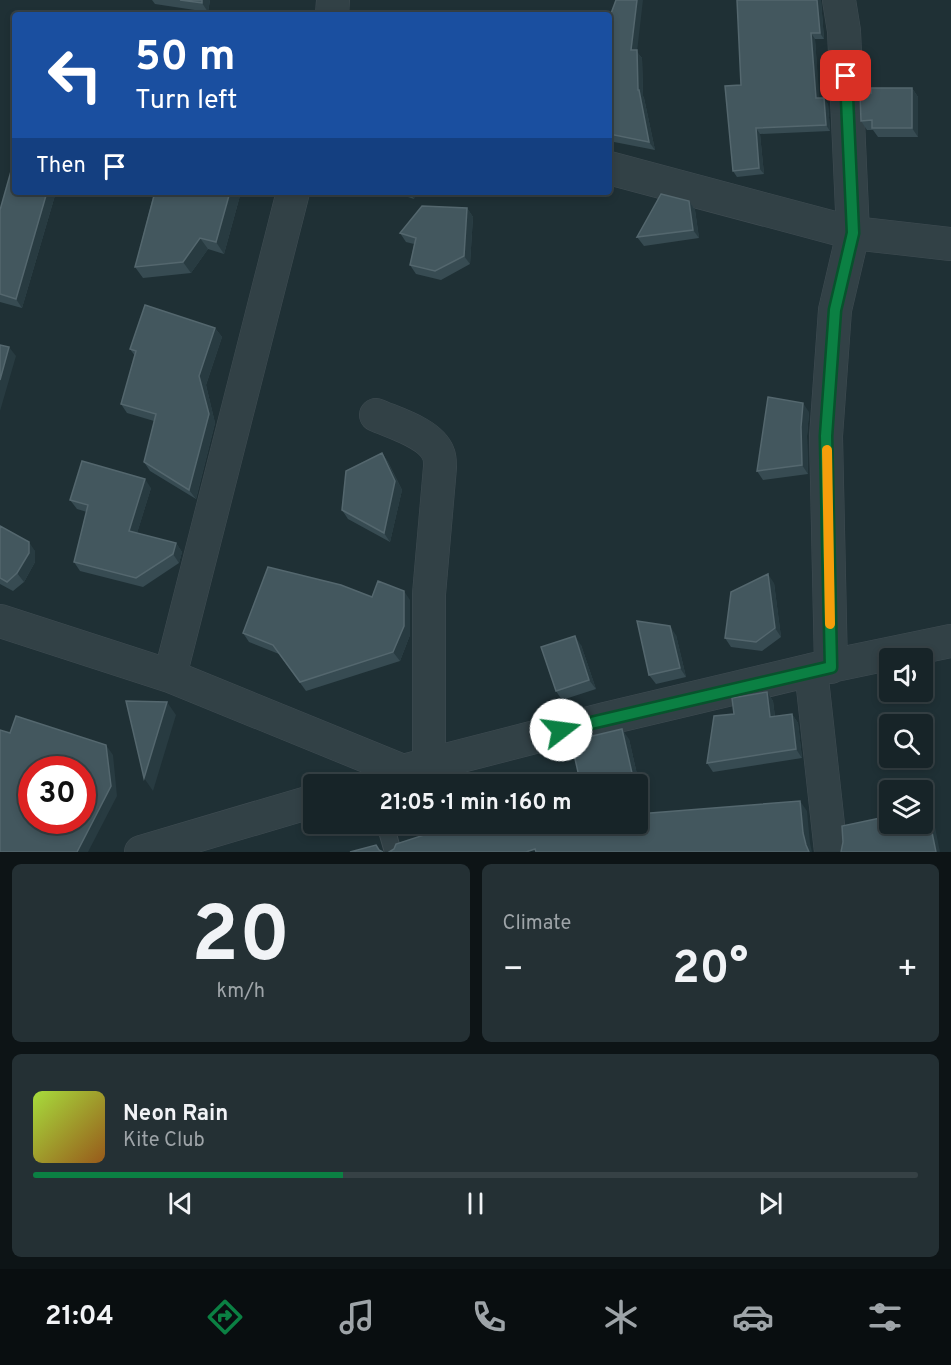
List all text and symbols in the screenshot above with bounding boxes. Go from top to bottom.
text: 50 m [135,32,236,85]
icon: left [36,36,114,114]
pin [820,50,871,101]
icon: arrive [829,59,862,92]
text: Turn left [135,84,237,118]
icon: arrive [98,150,131,183]
text: Then [36,153,86,180]
map controls [879,648,933,834]
button: sound [879,648,933,702]
position arrow [529,698,593,762]
button: search [879,714,933,768]
speed limit sign: 30 [18,756,96,834]
button: layers [879,780,933,834]
text: 21:05 · 1 min · 160 m [380,790,571,817]
text: 20 [191,890,290,989]
text: Climate [503,911,571,937]
text: 20° [672,942,748,999]
text: − [503,950,524,992]
text: + [897,950,918,992]
text: km/h [216,979,265,1005]
text: Neon Rain [123,1101,228,1128]
text: Kite Club [123,1128,205,1154]
icon: previous [164,1187,197,1220]
icon: pause [459,1187,492,1220]
icon: next [754,1187,787,1220]
icon: directions [204,1296,246,1338]
icon: music [336,1296,378,1338]
icon: phone [468,1296,510,1338]
icon: climate [600,1296,642,1338]
icon: car [732,1296,774,1338]
icon: filters [864,1296,906,1338]
text: 21:04 [45,1300,114,1334]

